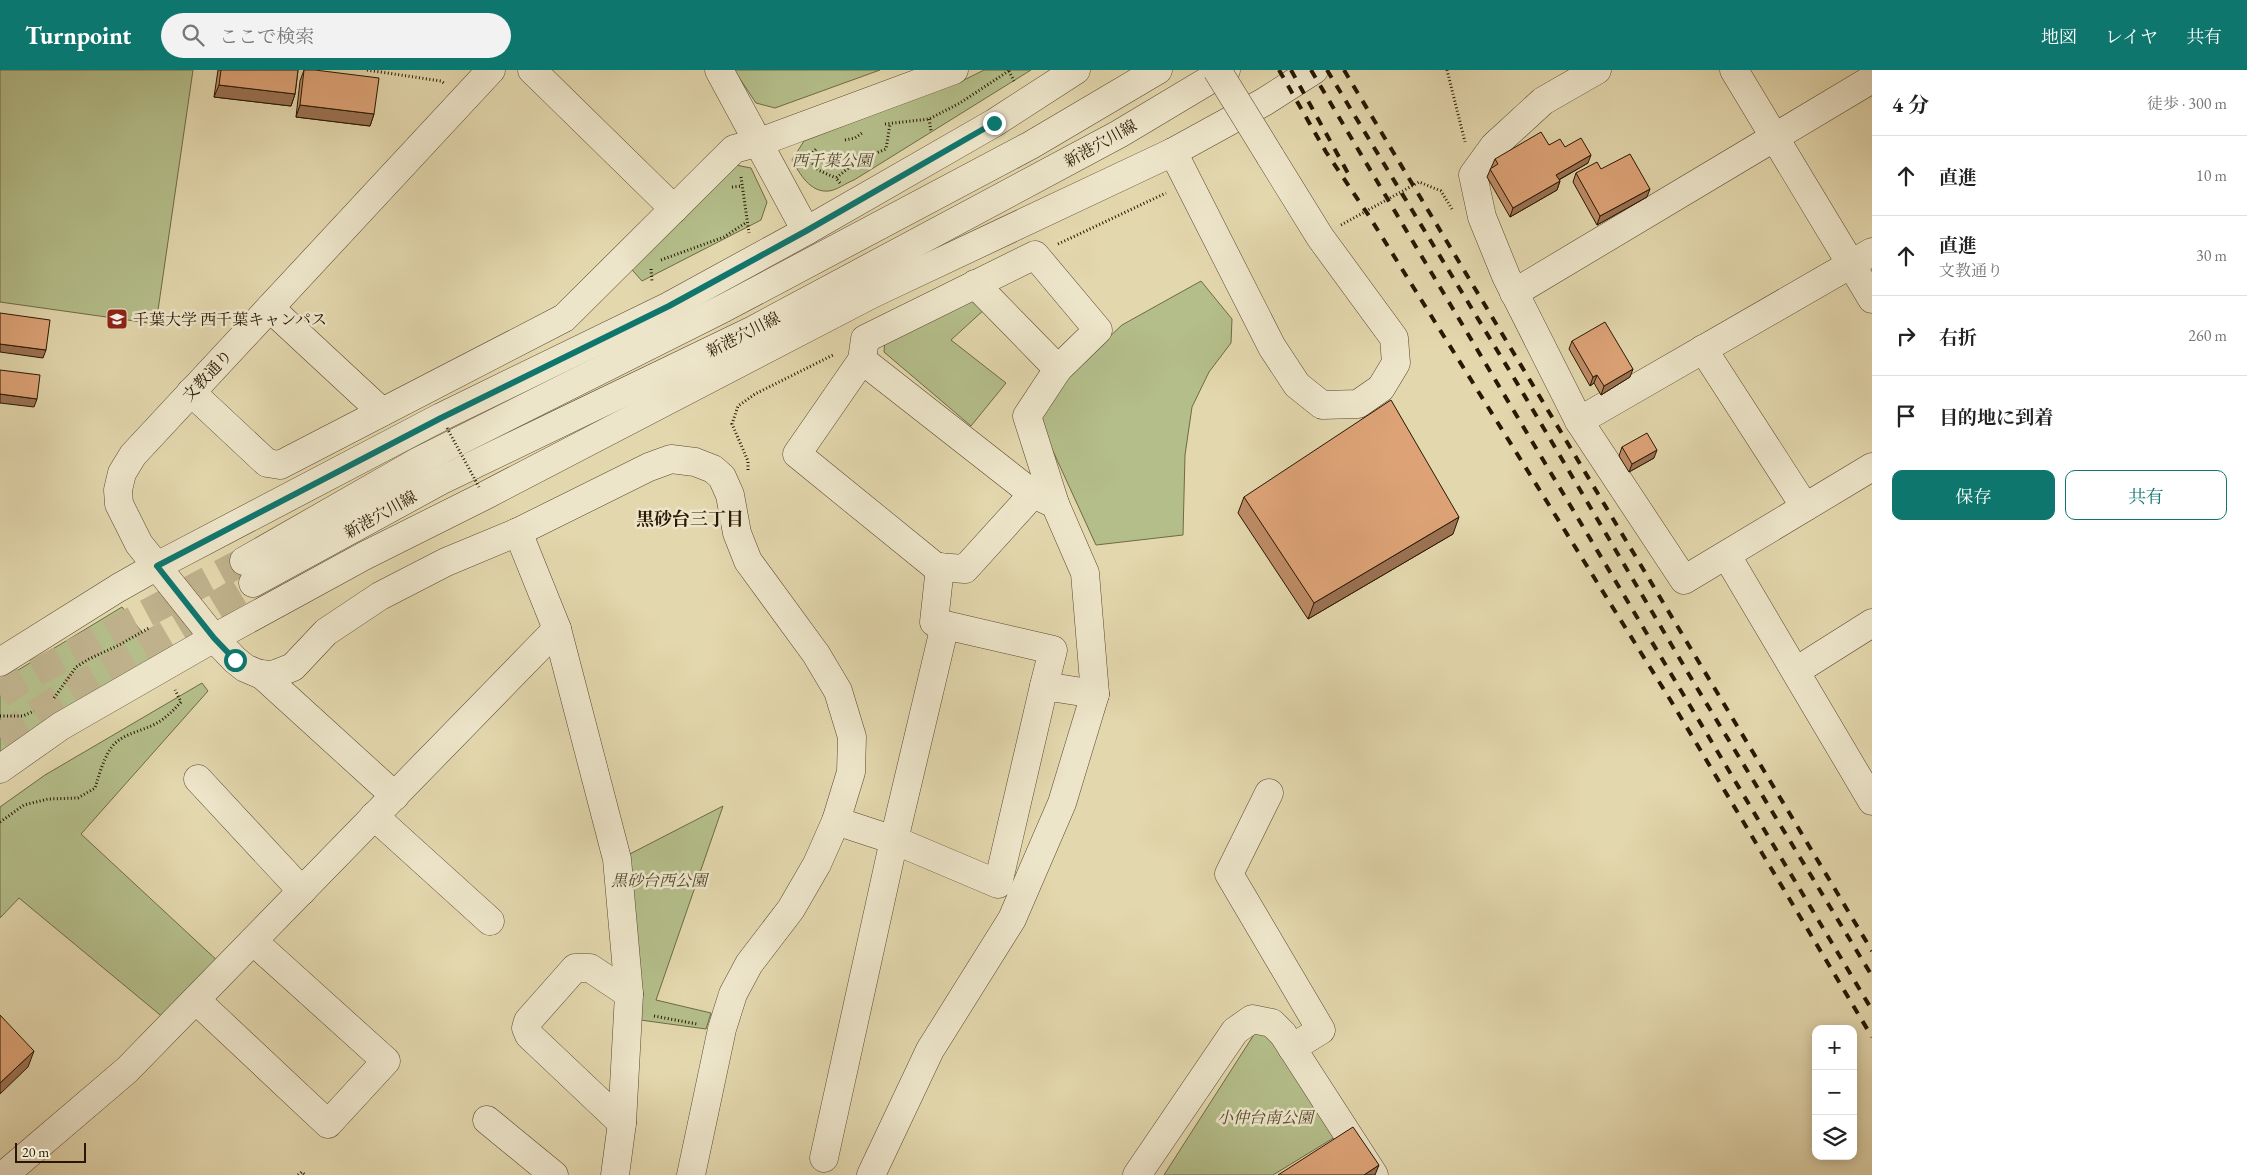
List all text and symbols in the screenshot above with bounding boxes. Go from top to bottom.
search box [161,13,511,58]
text: Turnpoint [25,20,131,51]
icon: search [179,21,207,49]
text: ここで検索 [219,24,314,49]
text: 地図 [2041,25,2077,48]
text: レイヤ [2105,25,2158,48]
text: 共有 [2186,25,2222,48]
text: 4 分 [1892,91,1929,118]
text: 徒歩 · 300 m [2147,93,2227,114]
route end [983,112,1006,135]
street label: 新港穴川線 [1060,115,1140,172]
park label: 西千葉公園 [792,150,875,171]
icon: ahead [1892,162,1920,190]
text: 直進 [1939,165,1977,190]
text: 10 m [2196,165,2227,186]
text: 直進 [1939,233,1977,258]
icon: ahead [1892,242,1920,270]
text: 30 m [2196,245,2227,266]
text: 文教通り [1939,260,2003,281]
school or university icon: 千葉大学 西千葉キャンパス [105,307,129,331]
street label: 新港穴川線 [703,307,784,362]
place label: 千葉大学 西千葉キャンパス [133,309,327,330]
icon: right [1892,322,1920,350]
text: 右折 [1939,325,1977,350]
text: 260 m [2188,325,2227,346]
street label: 文教通り [178,345,237,406]
icon: arrive [1892,402,1920,430]
text: 目的地に到着 [1939,405,2053,430]
button: 保存 [1892,470,2055,520]
button: 共有 [2065,470,2227,520]
street label: 新港穴川線 [340,486,420,543]
district label: 黒砂台三丁目 [636,507,744,530]
route start [224,649,247,672]
park label: 黒砂台西公園 [611,870,710,891]
map controls [1812,1025,1857,1160]
button: + [1812,1025,1857,1070]
button: − [1812,1070,1857,1115]
park label: 小仲台南公園 [1217,1107,1316,1128]
button: layers [1812,1115,1857,1160]
scale bar [15,1140,86,1163]
text: 20 m [22,1143,49,1161]

